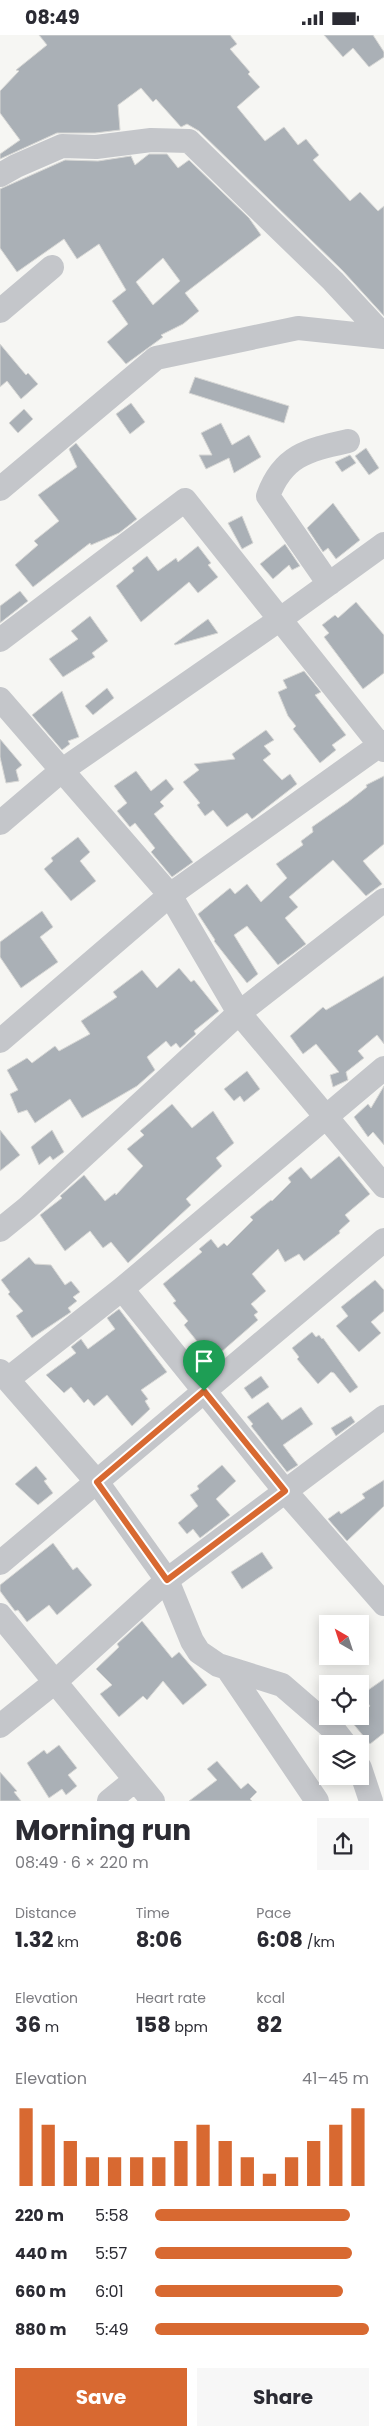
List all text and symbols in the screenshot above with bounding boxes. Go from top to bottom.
text: 08:49 [25,4,80,31]
pin [183,1340,225,1391]
icon: arrive [190,1347,218,1375]
north arrow [319,1615,369,1665]
map controls [319,1615,369,1785]
button: locate [319,1675,369,1725]
button: layers [319,1735,369,1785]
text: Morning run [15,1811,191,1850]
button: share [317,1818,369,1870]
text: 08:49 · 6 × 220 m [15,1851,149,1874]
text: Distance [15,1903,76,1923]
text: Time [136,1903,170,1923]
text: Pace [256,1903,291,1923]
text: 1.32 [15,1925,54,1954]
text: 8:06 [136,1925,182,1954]
text: 6:08 [256,1925,303,1954]
text: km [54,1932,79,1952]
text: /km [303,1932,335,1952]
text: Elevation [15,1988,78,2008]
text: Heart rate [136,1988,206,2008]
text: kcal [256,1988,285,2008]
text: 36 [15,2010,41,2039]
text: 158 [136,2010,171,2039]
text: 82 [256,2010,282,2039]
text: m [41,2017,59,2037]
text: bpm [171,2017,208,2037]
text: Elevation [15,2067,87,2090]
text: 41–45 m [302,2067,369,2090]
text: 220 m [15,2204,64,2227]
text: 5:58 [95,2204,129,2227]
text: 440 m [15,2242,67,2265]
text: 5:57 [95,2242,127,2265]
text: 660 m [15,2280,66,2303]
text: 6:01 [95,2280,124,2303]
text: 880 m [15,2318,67,2341]
text: 5:49 [95,2318,129,2341]
button: Save [15,2368,187,2426]
button: Share [197,2368,369,2426]

